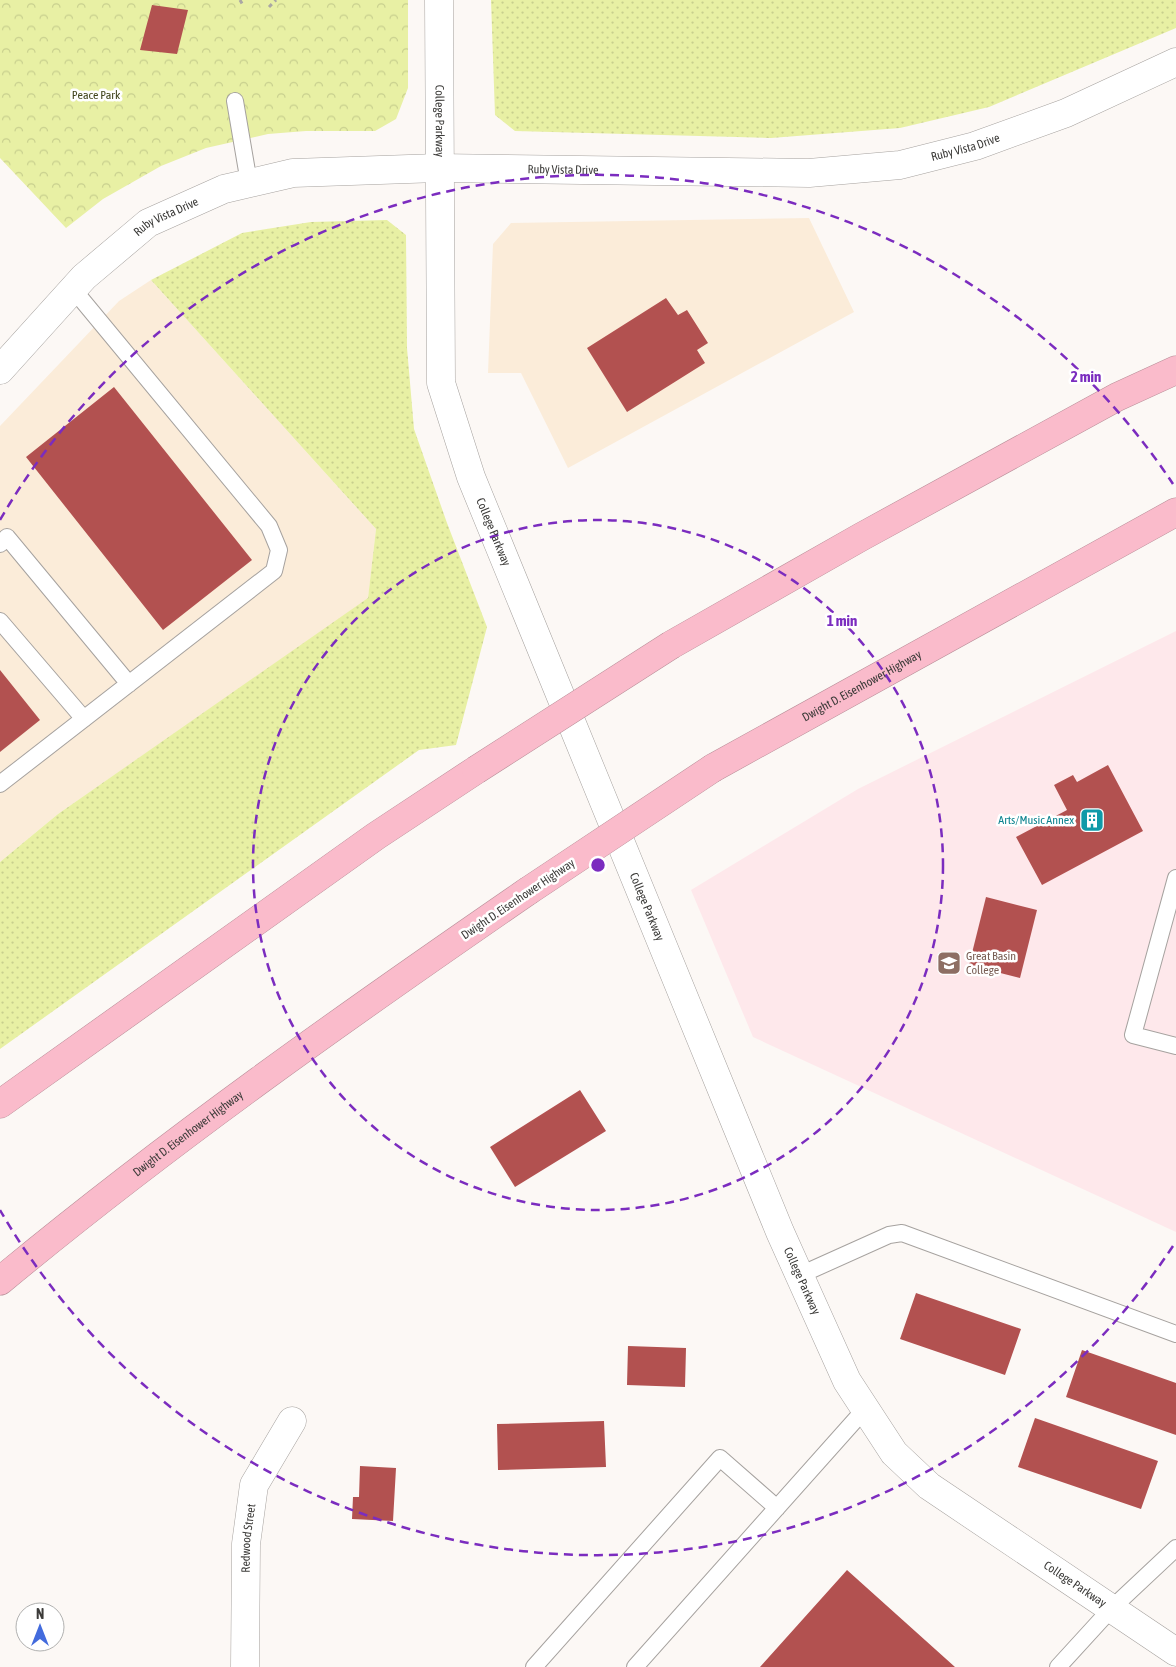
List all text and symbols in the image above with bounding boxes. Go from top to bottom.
street label: College Parkway [432,85,447,157]
park label: Peace Park [72,88,121,102]
street label: Ruby Vista Drive [929,131,1002,164]
street label: Ruby Vista Drive [527,162,599,177]
street label: Ruby Vista Drive [131,194,201,239]
text: 2 min [1071,368,1101,385]
street label: College Parkway [473,496,514,568]
text: 1 min [827,612,857,629]
street label: Dwight D. Eisenhower Highway [800,647,924,724]
building icon: Arts/Music Annex [1079,807,1105,833]
place label: Arts/Music Annex [998,813,1074,827]
street label: Dwight D. Eisenhower Highway [459,856,577,942]
centre of rings [589,856,607,874]
street label: College Parkway [627,871,667,943]
place label: Great Basin College [966,949,1016,977]
school or university icon: Great Basin College [936,950,962,976]
street label: Dwight D. Eisenhower Highway [130,1088,246,1179]
street label: College Parkway [781,1245,823,1317]
street label: Redwood Street [239,1502,258,1573]
street label: College Parkway [1041,1558,1109,1610]
north arrow [15,1602,65,1652]
text: N [36,1606,44,1622]

